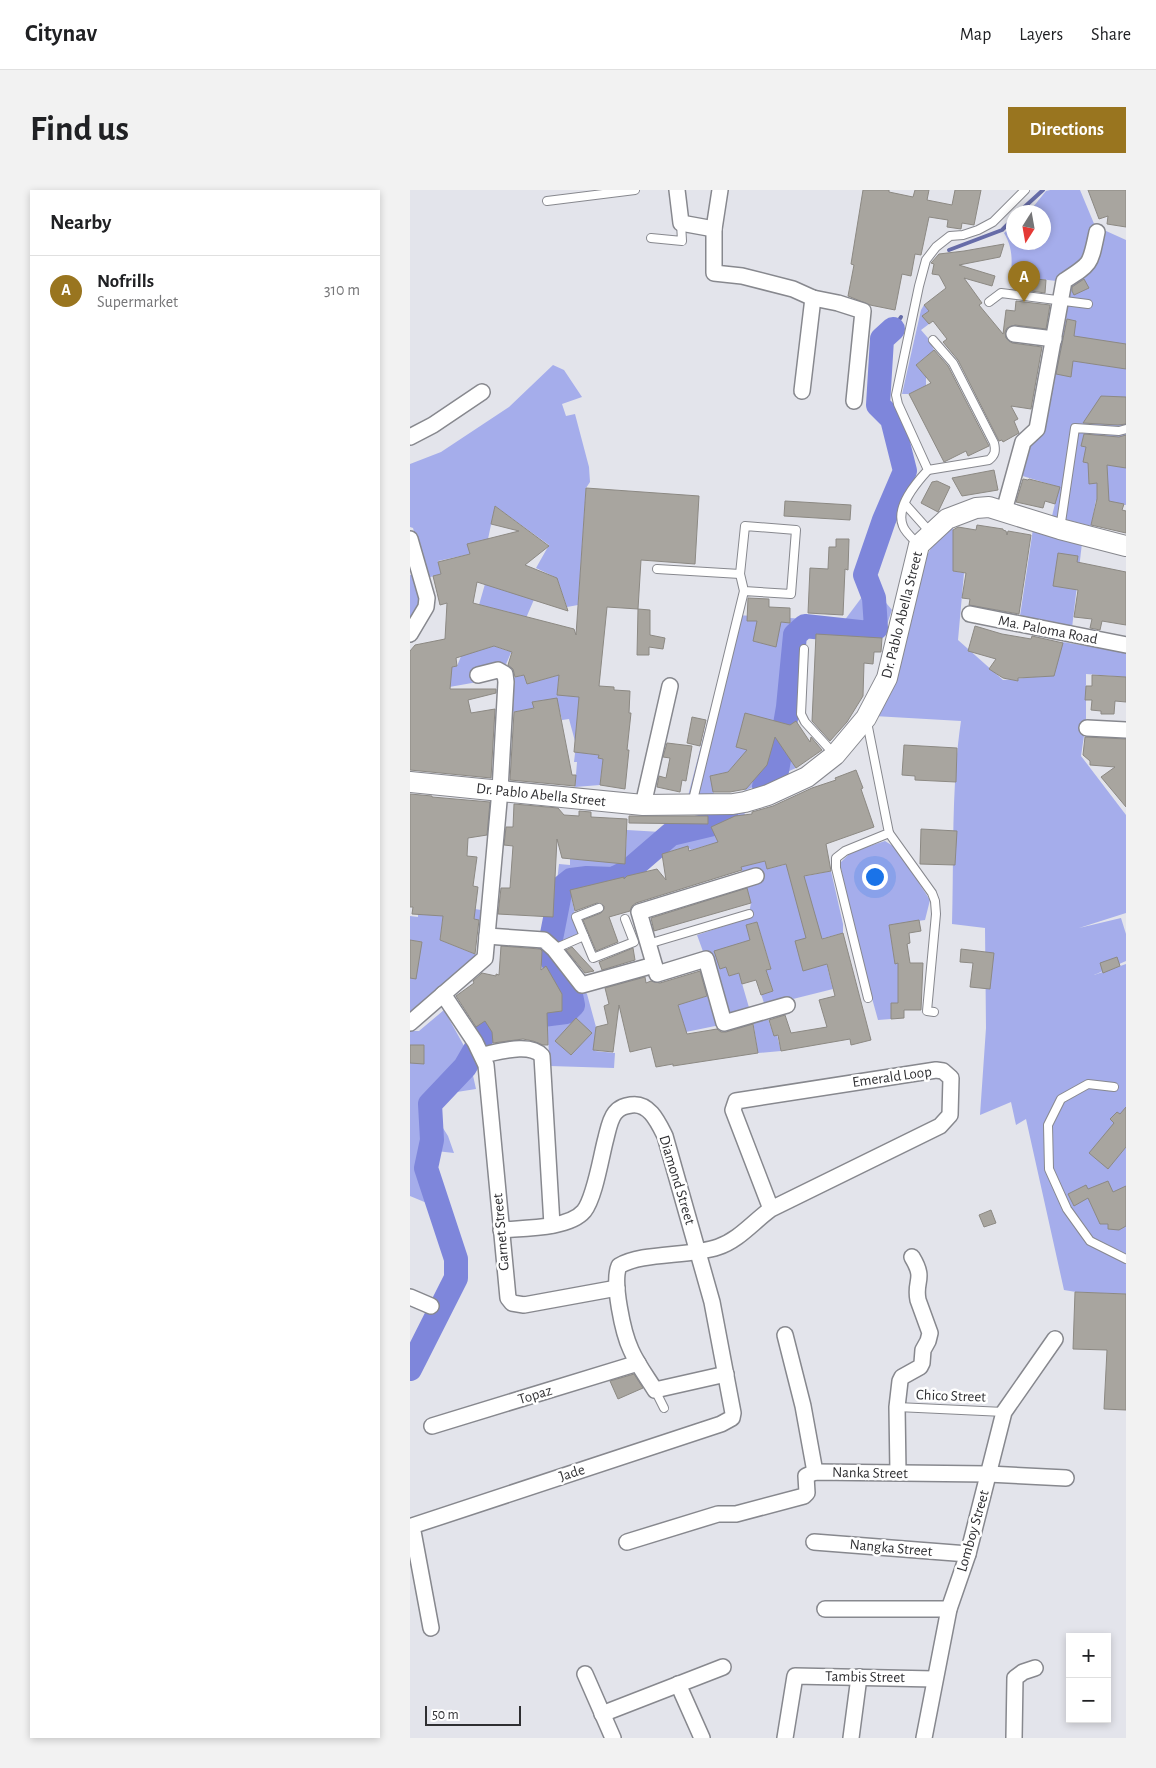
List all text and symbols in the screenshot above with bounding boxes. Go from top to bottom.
text: Citynav [25,22,97,46]
text: Map [960,26,991,44]
text: Layers [1019,26,1063,44]
text: Share [1091,26,1131,44]
button: Directions [1008,107,1126,153]
text: Find us [30,112,129,147]
north arrow [1006,205,1051,250]
text: Nearby [50,212,111,233]
pin: A [1008,261,1040,302]
text: Nofrills [97,272,154,291]
text: A [61,282,71,298]
text: 310 m [324,282,360,298]
text: Supermarket [97,294,178,310]
street label: Dr. Pablo Abella Street [879,550,925,680]
street label: Ma. Paloma Road [997,613,1099,647]
street label: Dr. Pablo Abella Street [475,781,607,809]
your location [862,864,888,890]
street label: Emerald Loop [851,1064,933,1090]
street label: Diamond Street [656,1134,698,1227]
street label: Garnet Street [490,1192,512,1271]
street label: Topaz [516,1383,554,1407]
street label: Chico Street [916,1387,987,1405]
street label: Jade [557,1462,587,1484]
street label: Nanka Street [832,1465,908,1481]
street label: Lomboy Street [954,1488,992,1574]
street label: Nangka Street [849,1537,933,1559]
map controls [1066,1633,1111,1723]
button: + [1066,1633,1111,1678]
street label: Tambis Street [825,1669,905,1685]
button: − [1066,1678,1111,1723]
scale bar [425,1703,521,1726]
text: 50 m [432,1708,459,1722]

